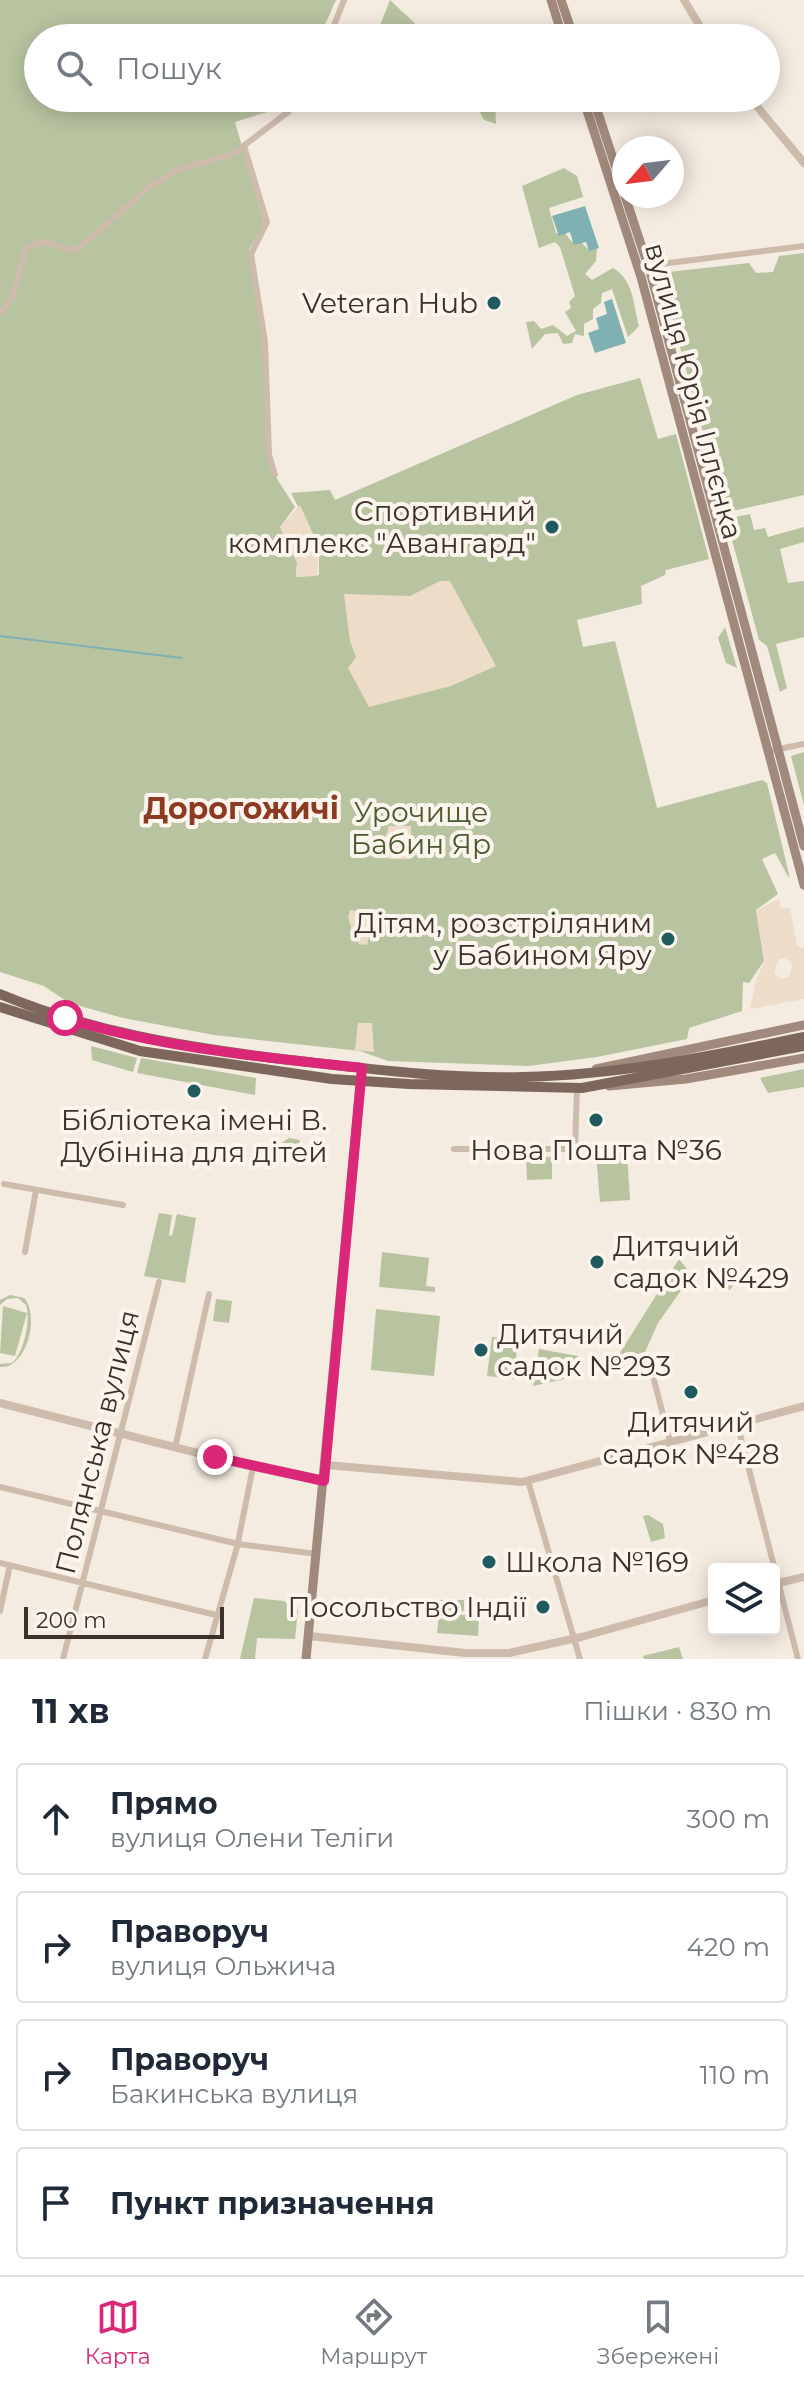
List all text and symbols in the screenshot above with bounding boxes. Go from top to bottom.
search box [24,24,780,112]
icon: search [52,46,96,90]
text: Пошук [116,50,222,87]
north arrow [612,136,684,208]
street label: вулиця Юрія Іллєнка [638,239,750,543]
place label: Veteran Hub [302,286,478,320]
marker: Veteran Hub [485,294,503,312]
place label: Спортивний комплекс "Авангард" [228,494,536,560]
marker: Спортивний комплекс "Авангард" [543,518,561,536]
district label: Дорогожичі [143,790,339,827]
park label: Урочище Бабин Яр [351,795,491,861]
place label: Дітям, розстріляним у Бабином Яру [354,906,652,972]
marker: Дітям, розстріляним у Бабином Яру [659,930,677,948]
route start [47,1000,83,1036]
marker: Бібліотека імені В. Дубініна для дітей [185,1082,203,1100]
place label: Бібліотека імені В. Дубініна для дітей [60,1103,328,1169]
marker: Нова Пошта №36 [587,1111,605,1129]
place label: Нова Пошта №36 [470,1133,722,1167]
place label: Дитячий садок №429 [613,1229,789,1295]
marker: Дитячий садок №429 [588,1253,606,1271]
street label: Полянська вулиця [48,1307,146,1577]
place label: Дитячий садок №293 [497,1317,671,1383]
marker: Дитячий садок №293 [472,1341,490,1359]
marker: Дитячий садок №428 [682,1383,700,1401]
place label: Дитячий садок №428 [602,1405,780,1471]
route end [197,1439,233,1475]
place label: Школа №169 [505,1545,689,1579]
marker: Школа №169 [480,1553,498,1571]
map controls [708,1563,780,1635]
button: layers [708,1563,780,1635]
place label: Посольство Індії [288,1590,527,1624]
marker: Посольство Індії [534,1598,552,1616]
scale bar [24,1603,224,1639]
text: 200 m [36,1607,107,1634]
text: 11 хв [32,1690,110,1732]
text: Пішки · 830 m [583,1695,772,1727]
text: Прямо [110,1785,218,1822]
icon: ahead [34,1797,78,1841]
text: 300 m [687,1803,770,1835]
text: вулиця Олени Теліги [110,1822,394,1854]
text: Праворуч [110,1913,269,1950]
icon: right [34,1925,78,1969]
text: 420 m [687,1931,770,1963]
text: вулиця Ольжича [110,1950,336,1982]
text: Праворуч [110,2041,269,2078]
icon: right [34,2053,78,2097]
text: 110 m [700,2059,770,2091]
text: Бакинська вулиця [110,2078,358,2110]
icon: arrive [34,2181,78,2225]
text: Пункт призначення [110,2185,435,2222]
tab: Карта [85,2295,151,2370]
tab: Маршрут [320,2295,427,2370]
tab: Збережені [597,2295,719,2370]

